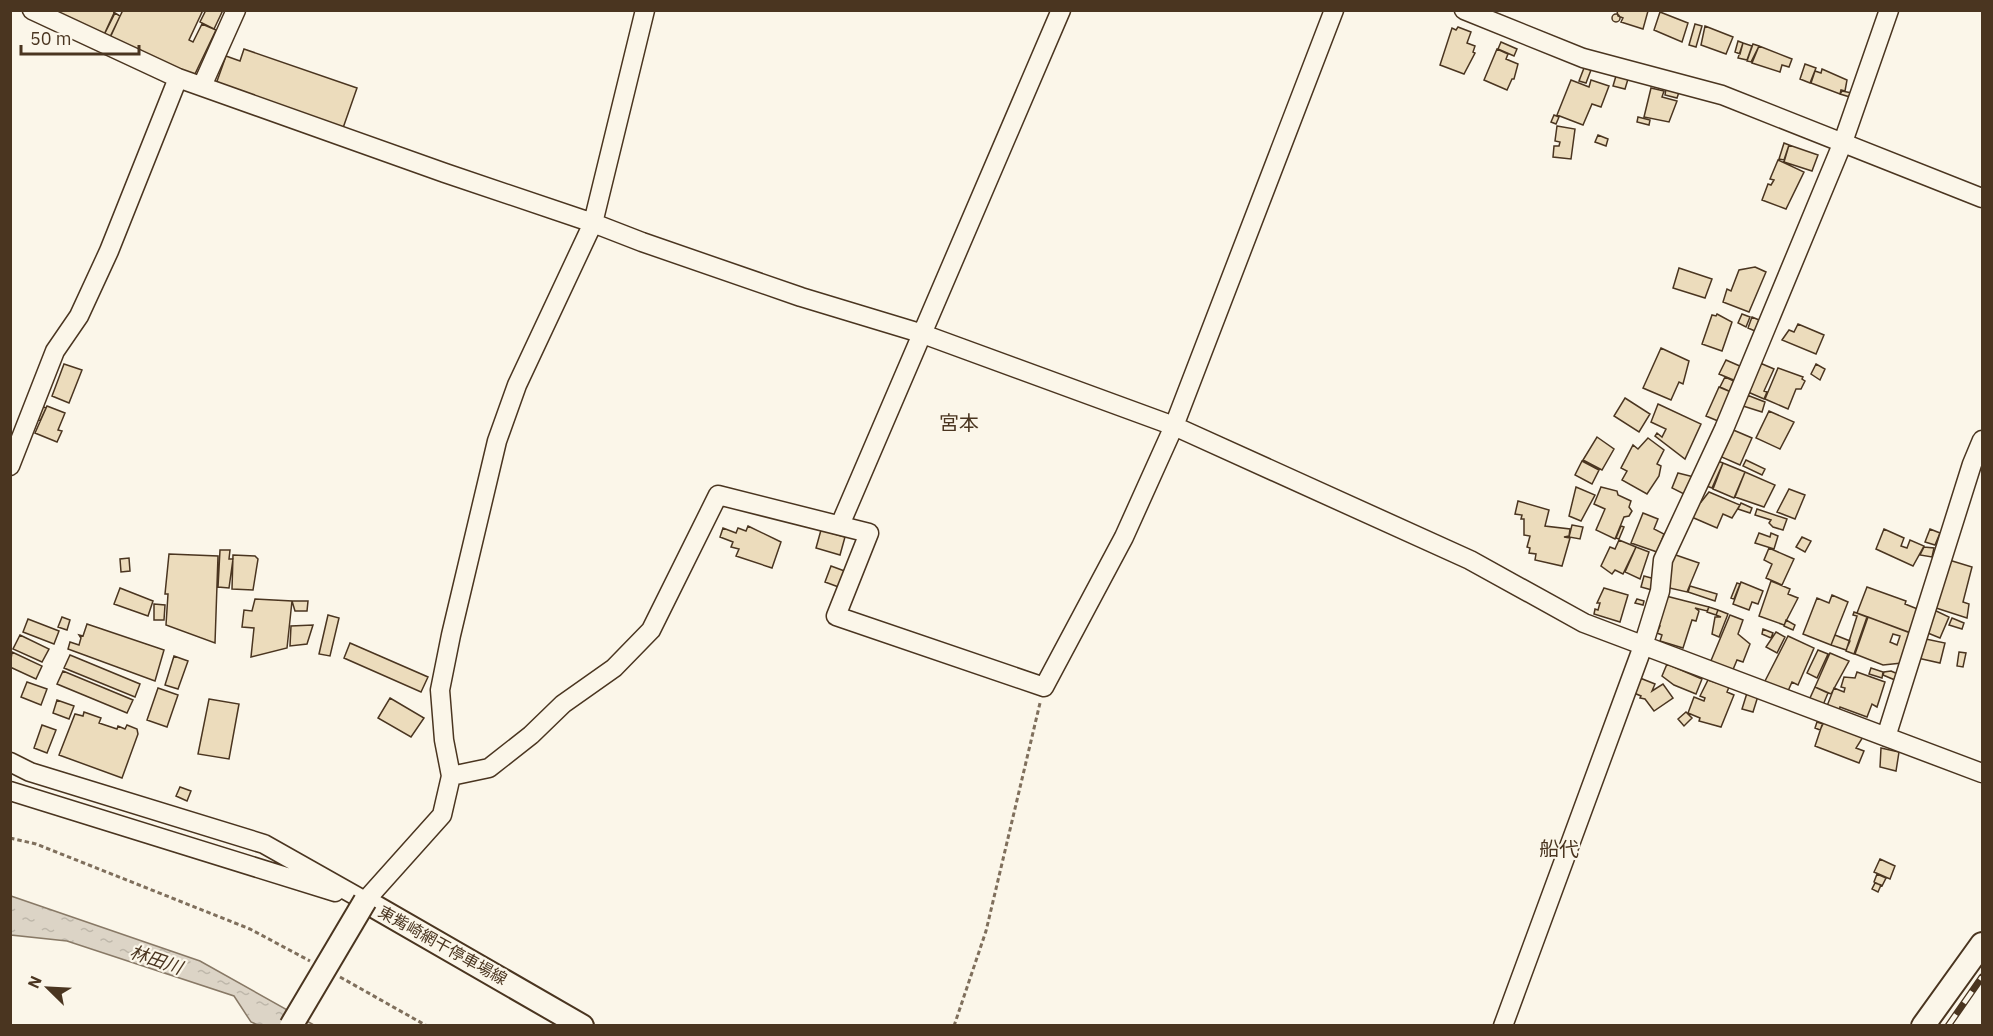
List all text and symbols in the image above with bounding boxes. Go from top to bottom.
scale bar [21,18,140,56]
text: 50 m [30,27,72,50]
district label: 宮本 [939,409,979,436]
district label: 船代 [1539,835,1579,862]
street label: 東觜崎網干停車場線 [375,901,511,989]
water label: 林田川 [127,940,187,980]
north arrow [18,958,78,1018]
text: N [23,973,46,991]

